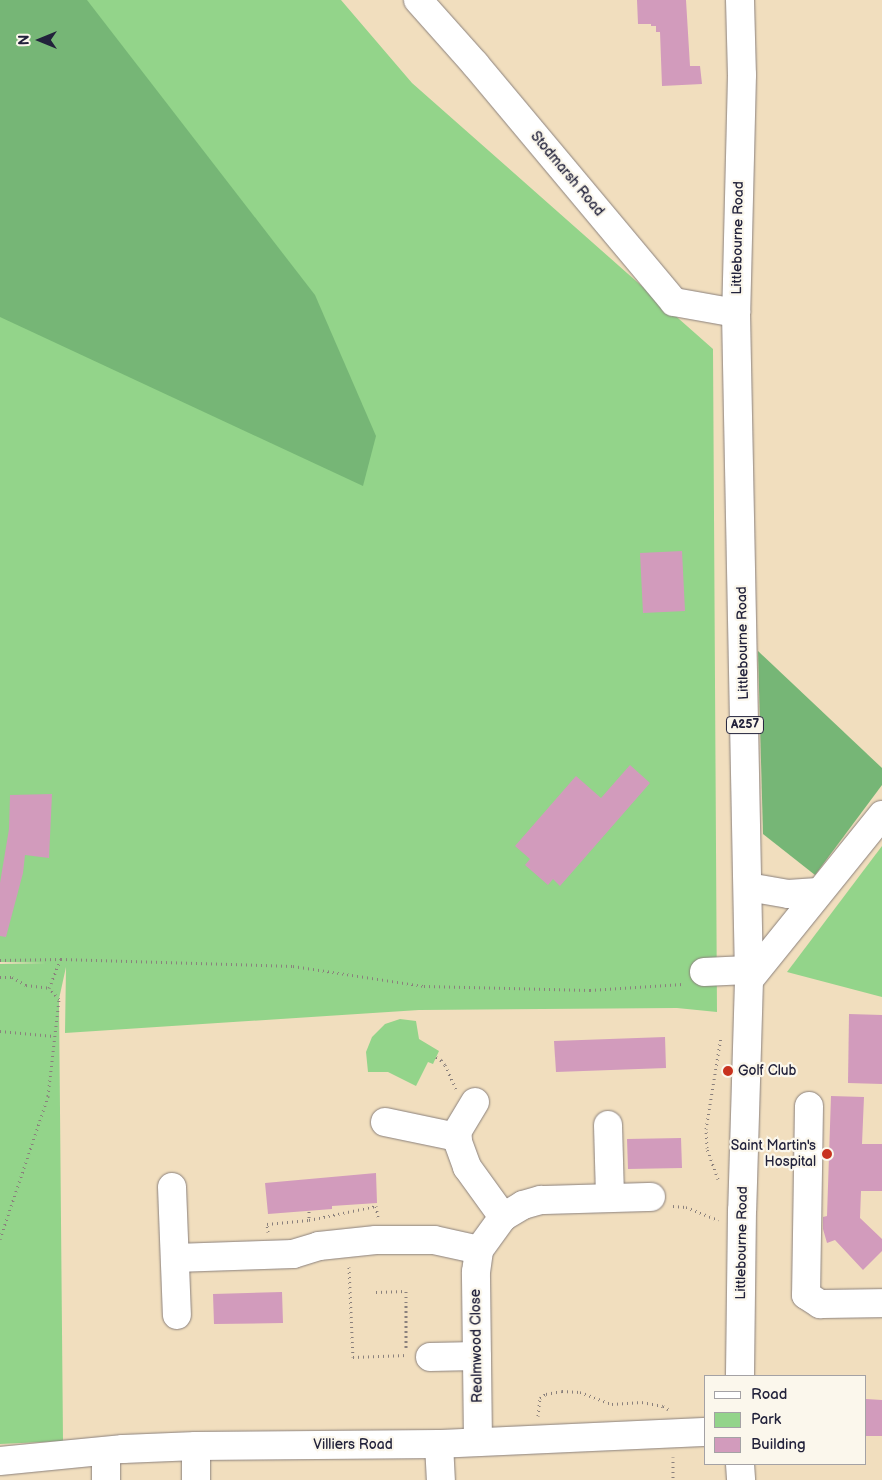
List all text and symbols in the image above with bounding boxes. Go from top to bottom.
north arrow [15,15,65,65]
text: N [16,35,33,45]
street label: Stodmarsh Road [527,128,607,220]
street label: Littlebourne Road [729,181,747,295]
street label: Littlebourne Road [734,586,752,700]
road number: A257 [725,716,765,734]
place label: Golf Club [738,1063,796,1079]
marker: Golf Club [722,1065,734,1077]
place label: Saint Martin's Hospital [731,1138,816,1170]
marker: Saint Martin's Hospital [820,1147,834,1161]
street label: Littlebourne Road [733,1186,751,1300]
street label: Realmwood Close [468,1289,486,1403]
legend [704,1375,867,1465]
text: Road [751,1385,787,1404]
text: Park [751,1410,781,1429]
text: Building [751,1435,806,1454]
street label: Villiers Road [313,1437,393,1453]

